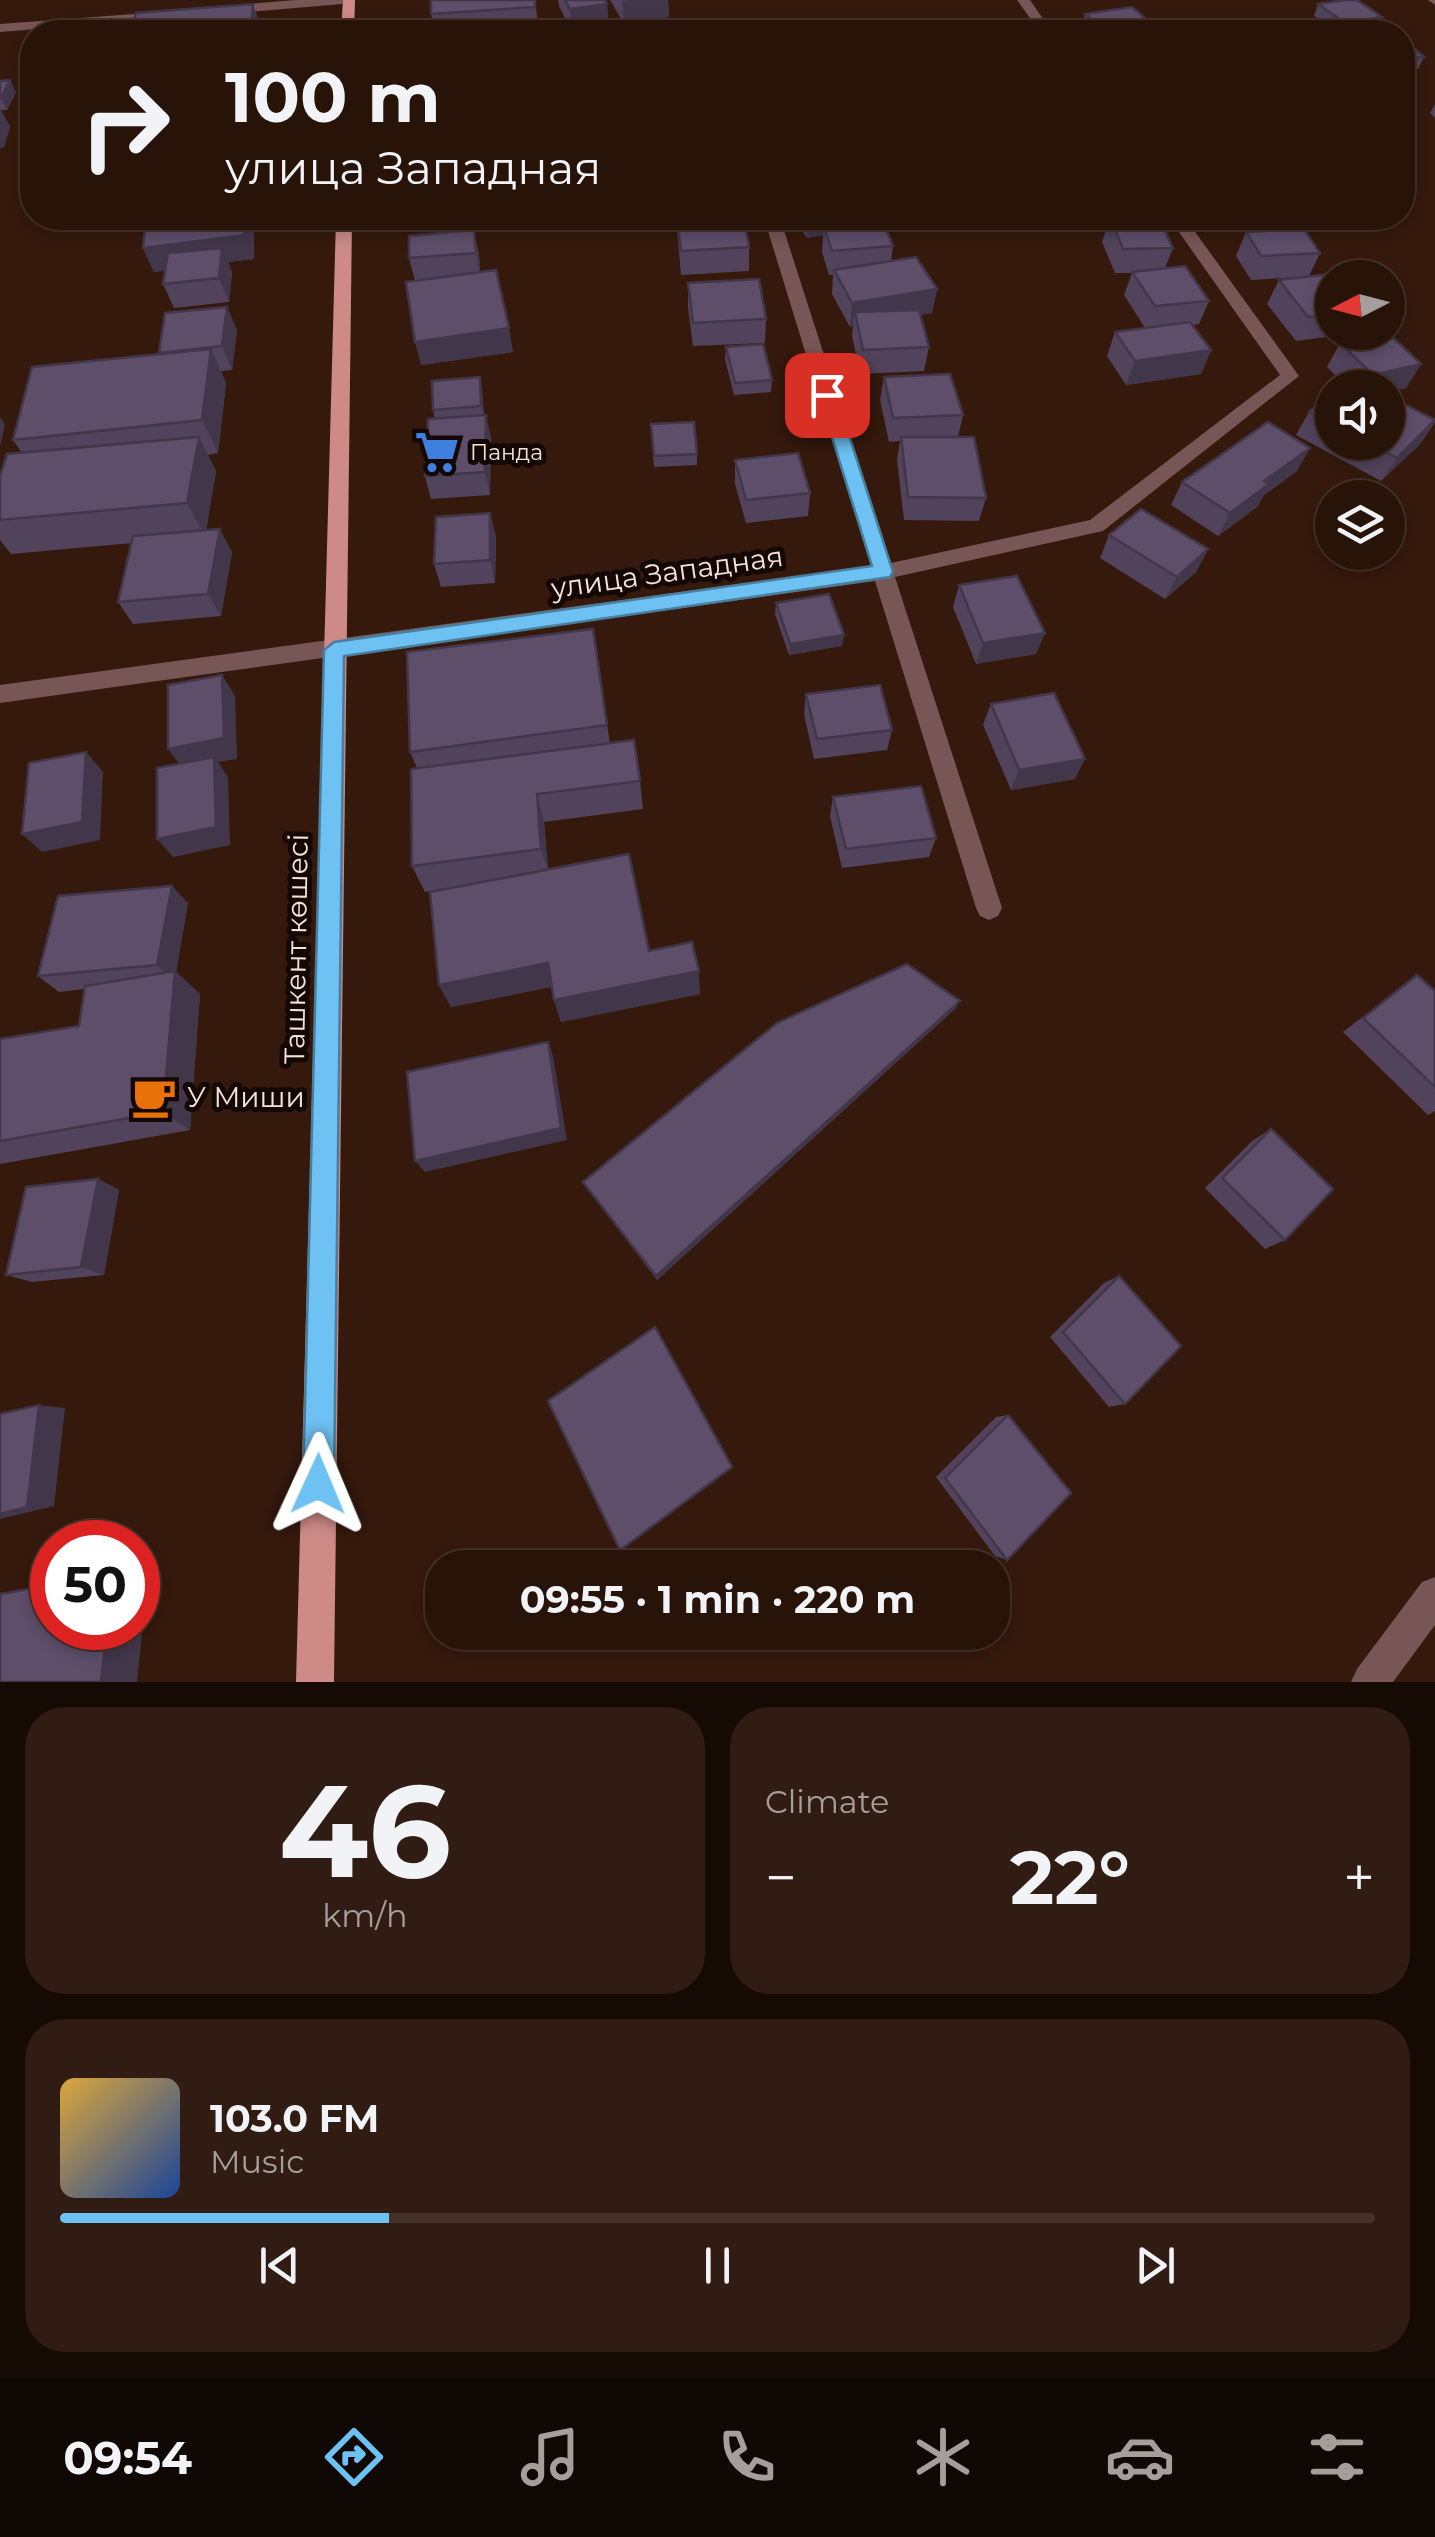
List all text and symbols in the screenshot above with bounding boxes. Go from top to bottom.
text: 100 m [225,54,441,140]
icon: right [60,60,190,190]
text: улица Западная [225,140,601,195]
north arrow [1315,260,1405,350]
map controls [1315,260,1405,570]
pin [785,353,870,438]
icon: arrive [800,368,855,423]
button: sound [1315,370,1405,460]
supermarket icon: Панда [413,428,461,476]
place label: Панда [470,439,543,466]
button: layers [1315,480,1405,570]
street label: улица Западная [548,539,785,605]
street label: Ташкент көшесі [277,833,315,1065]
cafe icon: У Миши [130,1073,178,1121]
place label: У Миши [187,1080,305,1114]
position arrow [266,1432,370,1536]
speed limit sign: 50 [30,1520,160,1650]
text: 09:55 · 1 min · 220 m [520,1576,915,1623]
text: 46 [279,1751,451,1910]
text: Climate [765,1782,889,1821]
text: 22° [1010,1831,1130,1923]
text: − [765,1844,797,1911]
text: + [1343,1844,1375,1911]
text: km/h [322,1896,408,1935]
text: 103.0 FM [210,2095,379,2142]
text: Music [210,2142,304,2181]
icon: previous [252,2238,307,2293]
icon: pause [690,2238,745,2293]
icon: next [1128,2238,1183,2293]
icon: directions [319,2422,389,2492]
icon: music [515,2422,585,2492]
icon: phone [712,2422,782,2492]
icon: climate [908,2422,978,2492]
icon: car [1105,2422,1175,2492]
icon: filters [1302,2422,1372,2492]
text: 09:54 [63,2430,192,2485]

